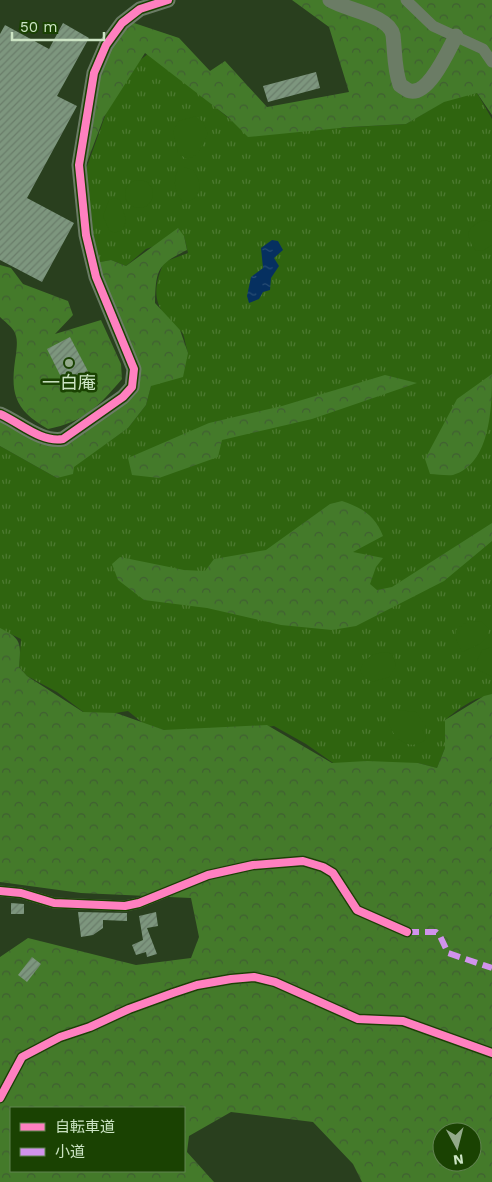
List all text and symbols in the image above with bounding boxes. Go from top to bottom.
scale bar [12,10,105,42]
text: 50 m [20,18,57,36]
marker: 一白庵 [63,357,75,369]
place label: 一白庵 [42,372,96,393]
legend [10,1107,185,1172]
text: 自転車道 [55,1118,115,1136]
north arrow [432,1122,482,1172]
text: 小道 [55,1143,85,1161]
text: N [452,1151,465,1168]

